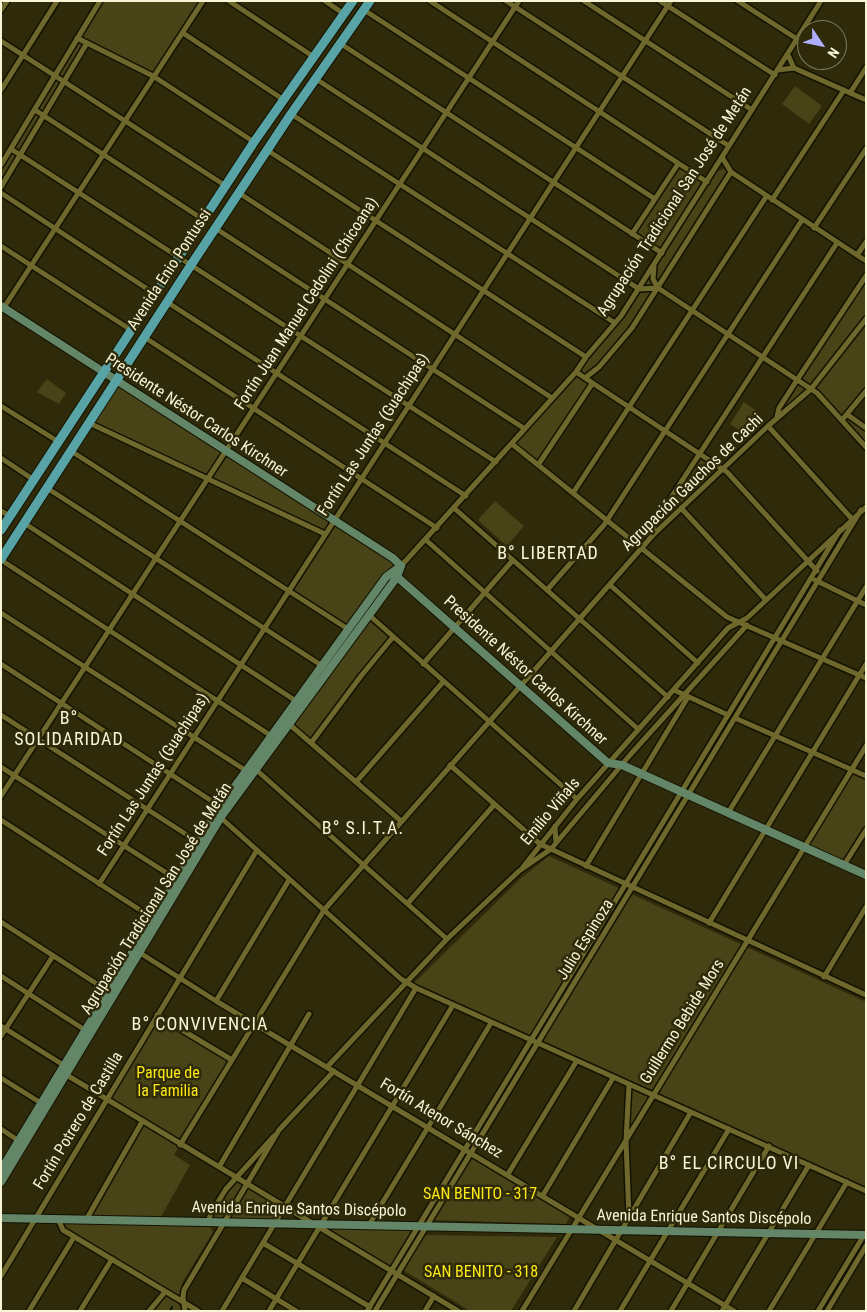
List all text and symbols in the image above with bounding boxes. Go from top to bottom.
north arrow [797,20,847,70]
text: N [825,45,843,61]
street label: Agrupación Tradicional San José de Metán [594,84,756,320]
street label: Fortín Juan Manuel Cedolini (Chicoana) [231,194,383,414]
street label: Avenida Enio Pontussi [124,206,216,334]
street label: Presidente Néstor Carlos Kirchner [101,350,291,482]
street label: Fortín Las Juntas (Guachipas) [314,350,434,520]
street label: Agrupación Gauchos de Cachi [618,410,768,556]
district label: B° LIBERTAD [496,543,600,565]
street label: Presidente Néstor Carlos Kirchner [439,592,611,750]
street label: Fortín Las Juntas (Guachipas) [94,690,214,860]
district label: B° SOLIDARIDAD [13,708,125,751]
street label: Emilio Viñals [517,775,585,849]
street label: Agrupación Tradicional San José de Metán [77,780,237,1018]
district label: B° S.I.T.A. [320,818,406,840]
street label: Julio Espinoza [554,896,618,984]
street label: Guillermo Bebide Mors [637,956,729,1088]
district label: B° CONVIVENCIA [130,1014,270,1036]
street label: Fortín Potrero de Castilla [30,1049,128,1193]
park label: Parque de la Familia [136,1064,200,1102]
street label: Fortín Atenor Sánchez [376,1075,506,1163]
district label: B° EL CIRCULO VI [657,1153,801,1175]
park label: SAN BENITO - 317 [423,1185,537,1205]
street label: Avenida Enrique Santos Discépolo [191,1199,407,1221]
street label: Avenida Enrique Santos Discépolo [596,1207,812,1229]
park label: SAN BENITO - 318 [424,1263,538,1283]

